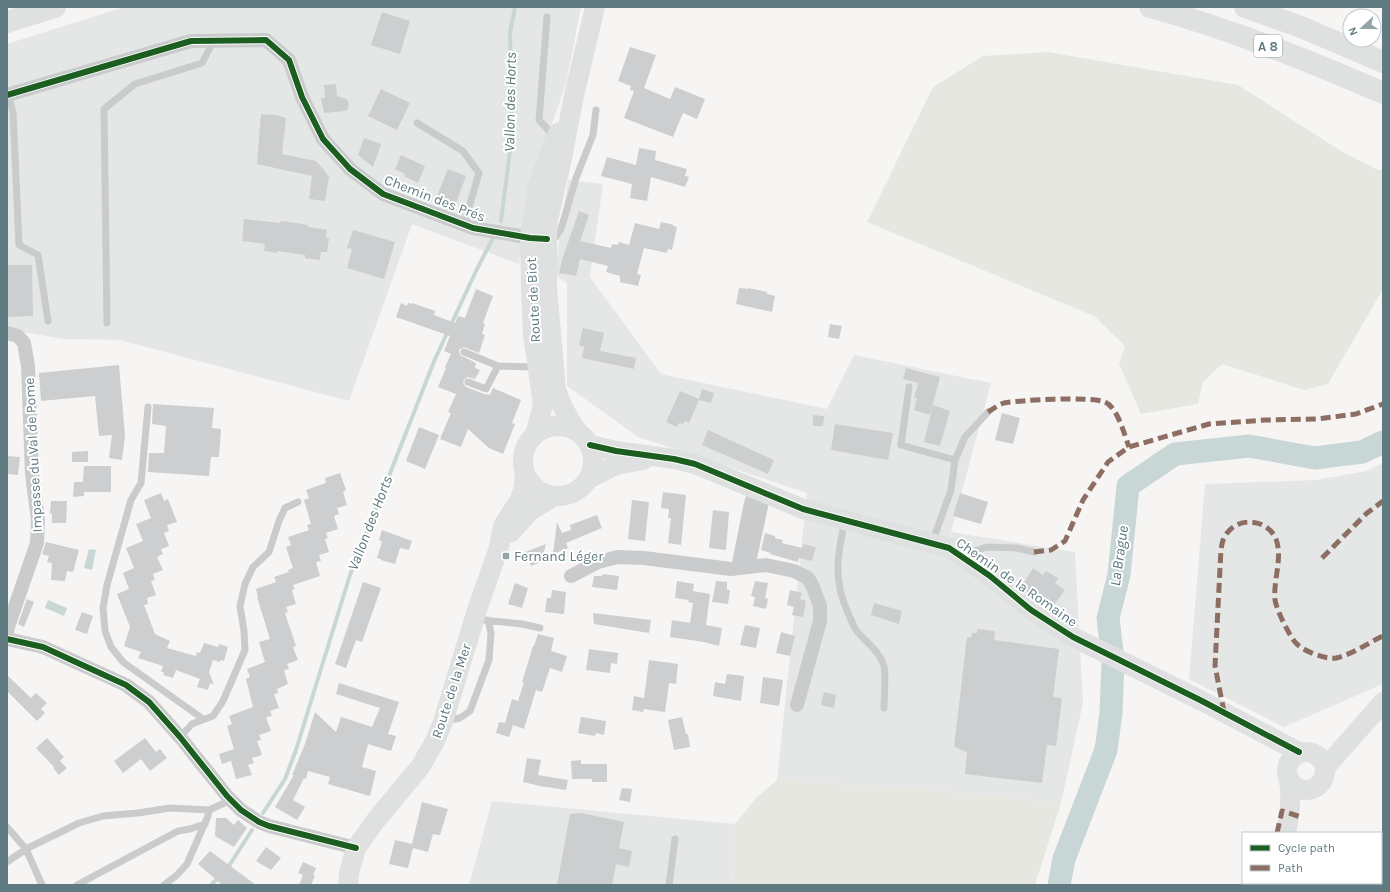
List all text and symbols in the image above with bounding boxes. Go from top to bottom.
north arrow [1342,8,1382,48]
text: N [1346,25,1361,37]
road number: A 8 [1254,35,1282,57]
water label: Vallon des Horts [500,52,520,152]
street label: Chemin des Prés [382,171,488,226]
street label: Route de Biot [523,257,544,343]
street label: Impasse du Val de Pome [21,377,46,533]
water label: Vallon des Horts [344,473,396,573]
water label: La Brague [1106,525,1132,587]
street label: Chemin de la Romaine [953,534,1081,631]
place label: Fernand Léger [514,548,604,565]
marker: Fernand Léger [501,551,511,561]
street label: Route de la Mer [428,641,475,741]
legend [1242,832,1382,884]
text: Cycle path [1278,841,1335,855]
text: Path [1278,861,1303,875]

